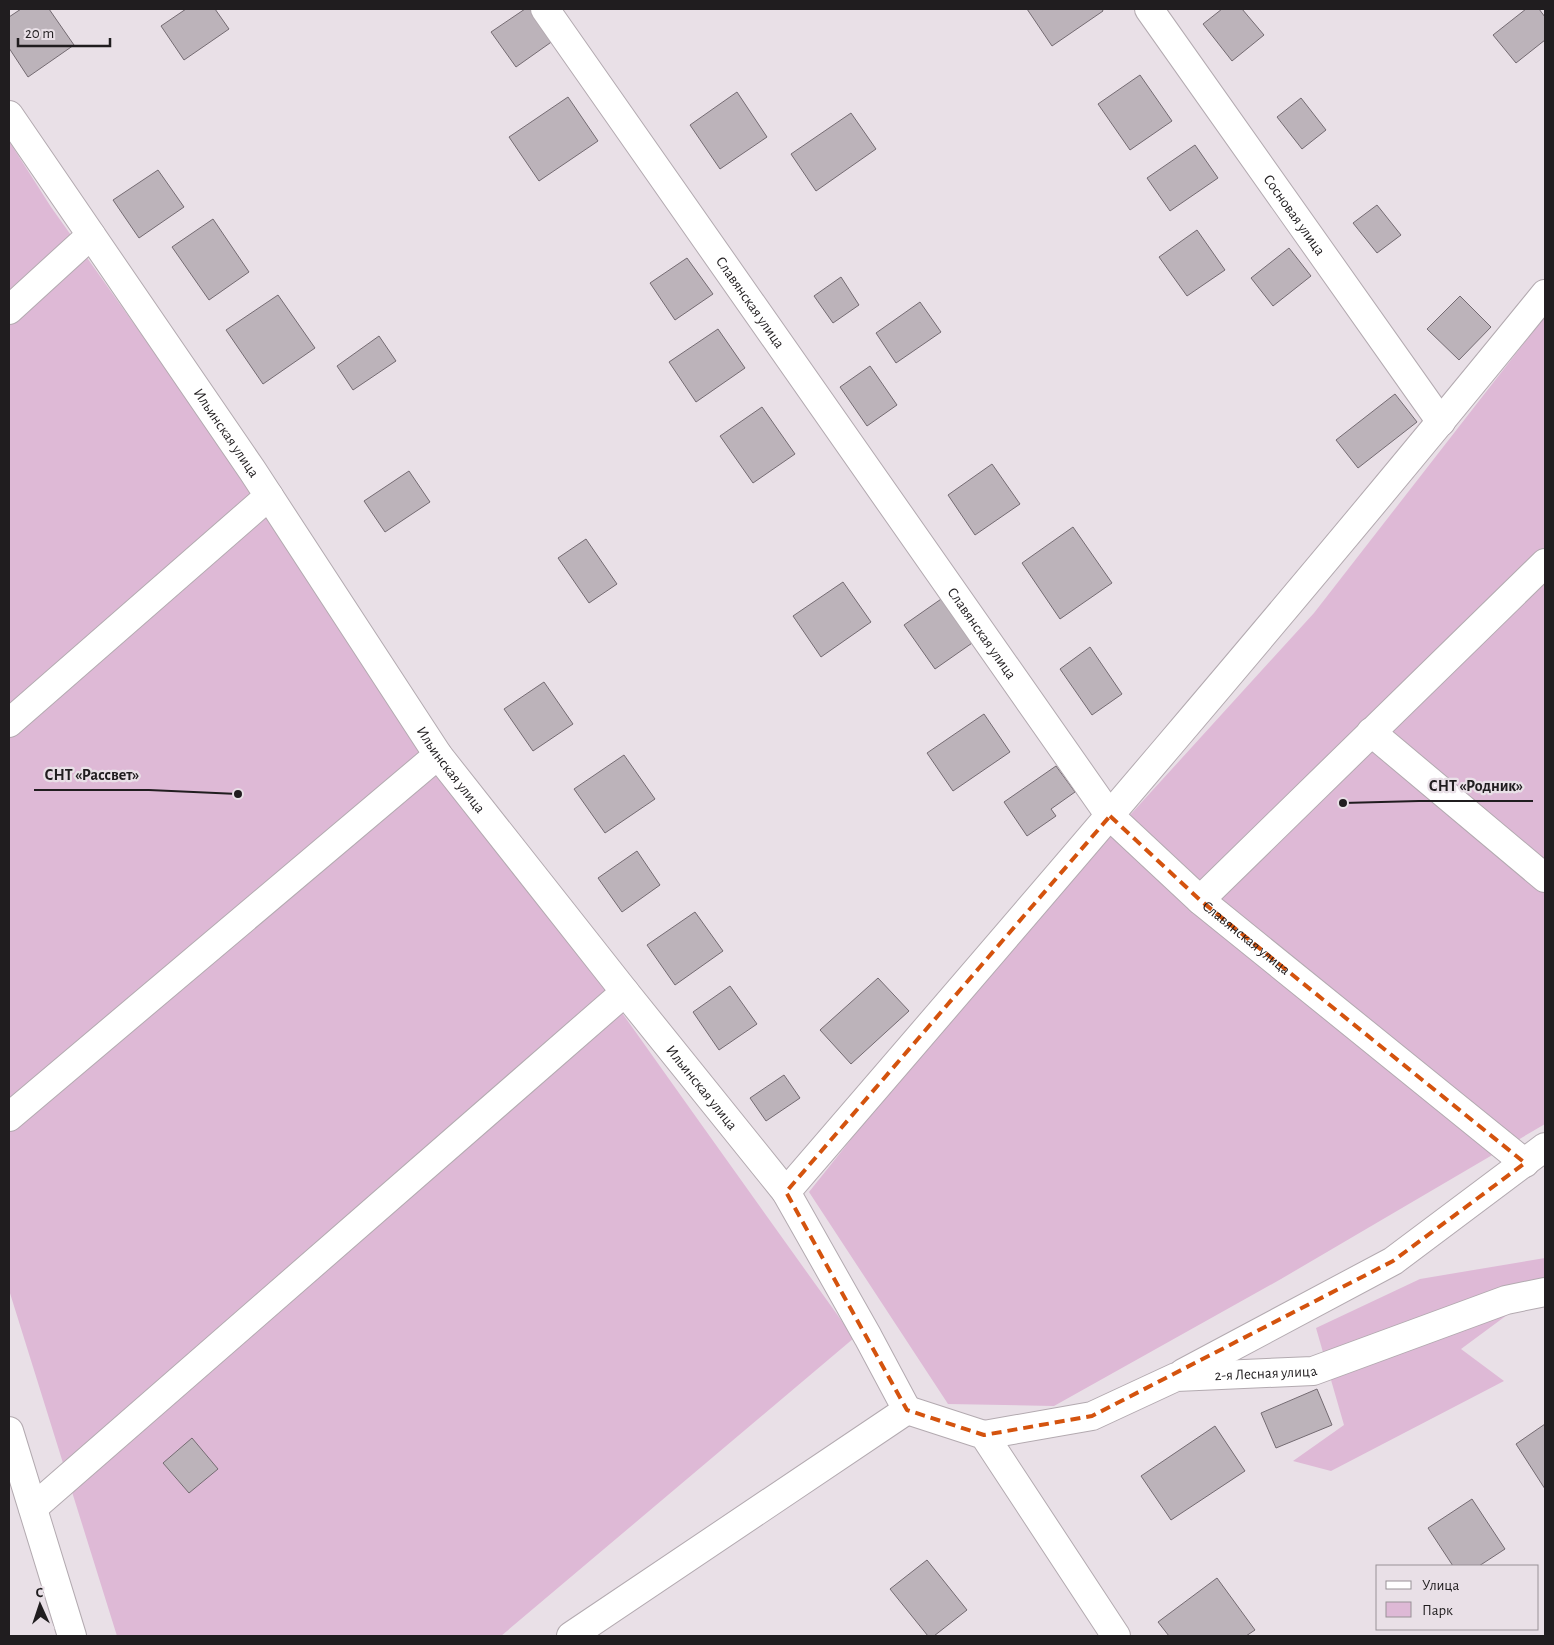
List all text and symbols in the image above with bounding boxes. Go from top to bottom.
scale bar [18,15,110,47]
text: 20 m [25,26,54,41]
street label: Сосновая улица [1261,171,1328,258]
street label: Славянская улица [713,254,788,351]
street label: Ильинская улица [191,386,262,480]
street label: Славянская улица [945,585,1019,682]
street label: Ильинская улица [414,724,488,816]
callout: СНТ «Рассвет» [34,759,149,790]
text: СНТ «Рассвет» [45,767,140,783]
callout: СНТ «Родник» [1419,770,1533,801]
text: СНТ «Родник» [1429,778,1523,794]
street label: Славянская улица [1200,898,1293,978]
street label: Ильинская улица [663,1042,740,1133]
street label: 2-я Лесная улица [1214,1363,1319,1383]
legend [1376,1565,1539,1630]
text: Улица [1422,1578,1459,1593]
north arrow [15,1580,65,1630]
text: С [35,1586,44,1600]
text: Парк [1422,1603,1453,1618]

